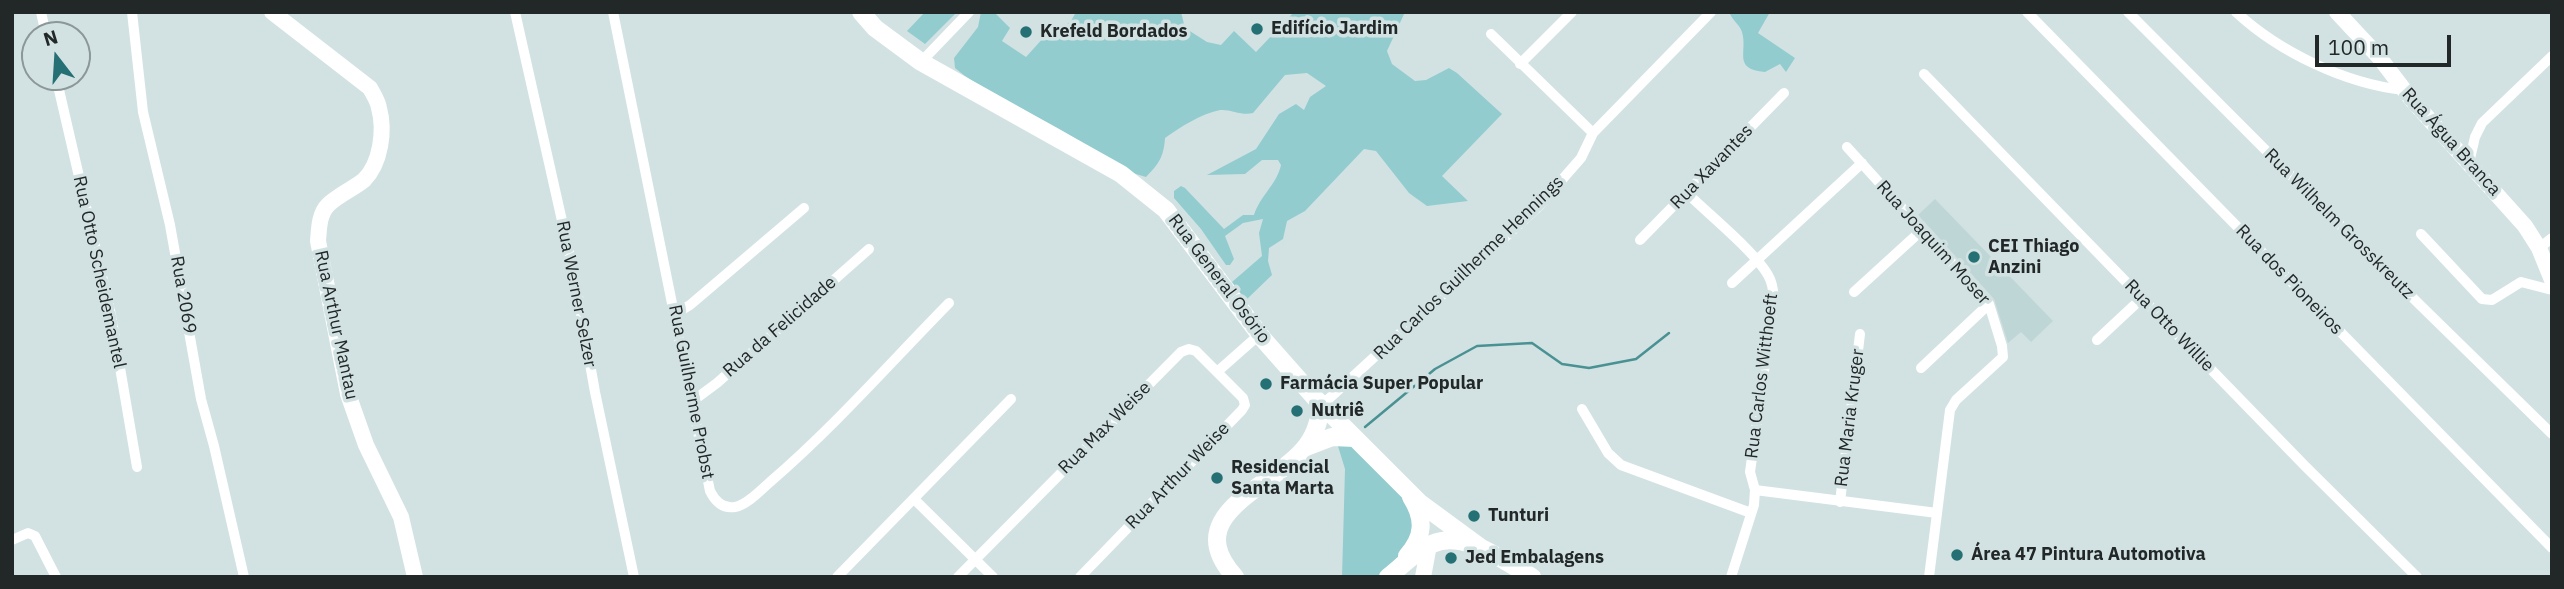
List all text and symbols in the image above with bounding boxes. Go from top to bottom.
place label: Edifício Jardim [1271,18,1398,40]
north arrow [21,21,91,91]
place label: Krefeld Bordados [1040,21,1188,43]
marker: Edifício Jardim [1249,21,1265,37]
scale bar [2319,21,2456,65]
text: N [40,24,61,51]
marker: Krefeld Bordados [1018,24,1034,40]
text: 100 m [2328,33,2389,61]
street label: Rua Água Branca [2397,84,2505,200]
street label: Rua Xavantes [1666,120,1758,214]
street label: Rua Wilhelm Grosskreutz [2259,144,2419,304]
street label: Rua Carlos Guilherme Hennings [1370,171,1568,365]
street label: Rua Otto Scheidemantel [68,174,130,370]
street label: Rua Joaquim Moser [1872,176,1994,310]
street label: Rua General Osório [1163,210,1275,348]
street label: Rua Werner Selzer [551,219,601,369]
street label: Rua dos Pioneiros [2231,220,2347,340]
place label: CEI Thiago Anzini [1988,236,2079,278]
street label: Rua Arthur Mantau [310,248,362,402]
marker: CEI Thiago Anzini [1966,249,1982,265]
street label: Rua 2069 [166,254,200,336]
street label: Rua da Felicidade [719,272,841,382]
street label: Rua Otto Willie [2120,275,2218,377]
street label: Rua Carlos Witthoeft [1741,292,1783,460]
street label: Rua Guilherme Probst [664,303,718,481]
street label: Rua Maria Kruger [1831,348,1869,488]
place label: Farmácia Super Popular [1280,373,1483,395]
marker: Farmácia Super Popular [1258,376,1274,392]
street label: Rua Max Weise [1054,377,1156,479]
place label: Nutriê [1311,400,1364,422]
marker: Nutriê [1289,403,1305,419]
street label: Rua Arthur Weise [1122,418,1234,534]
place label: Residencial Santa Marta [1231,457,1334,500]
marker: Residencial Santa Marta [1209,470,1225,486]
place label: Tunturi [1488,505,1549,527]
marker: Tunturi [1466,508,1482,524]
place label: Área 47 Pintura Automotiva [1971,544,2206,566]
place label: Jed Embalagens [1465,547,1604,569]
marker: Área 47 Pintura Automotiva [1949,547,1965,563]
marker: Jed Embalagens [1443,550,1459,566]

